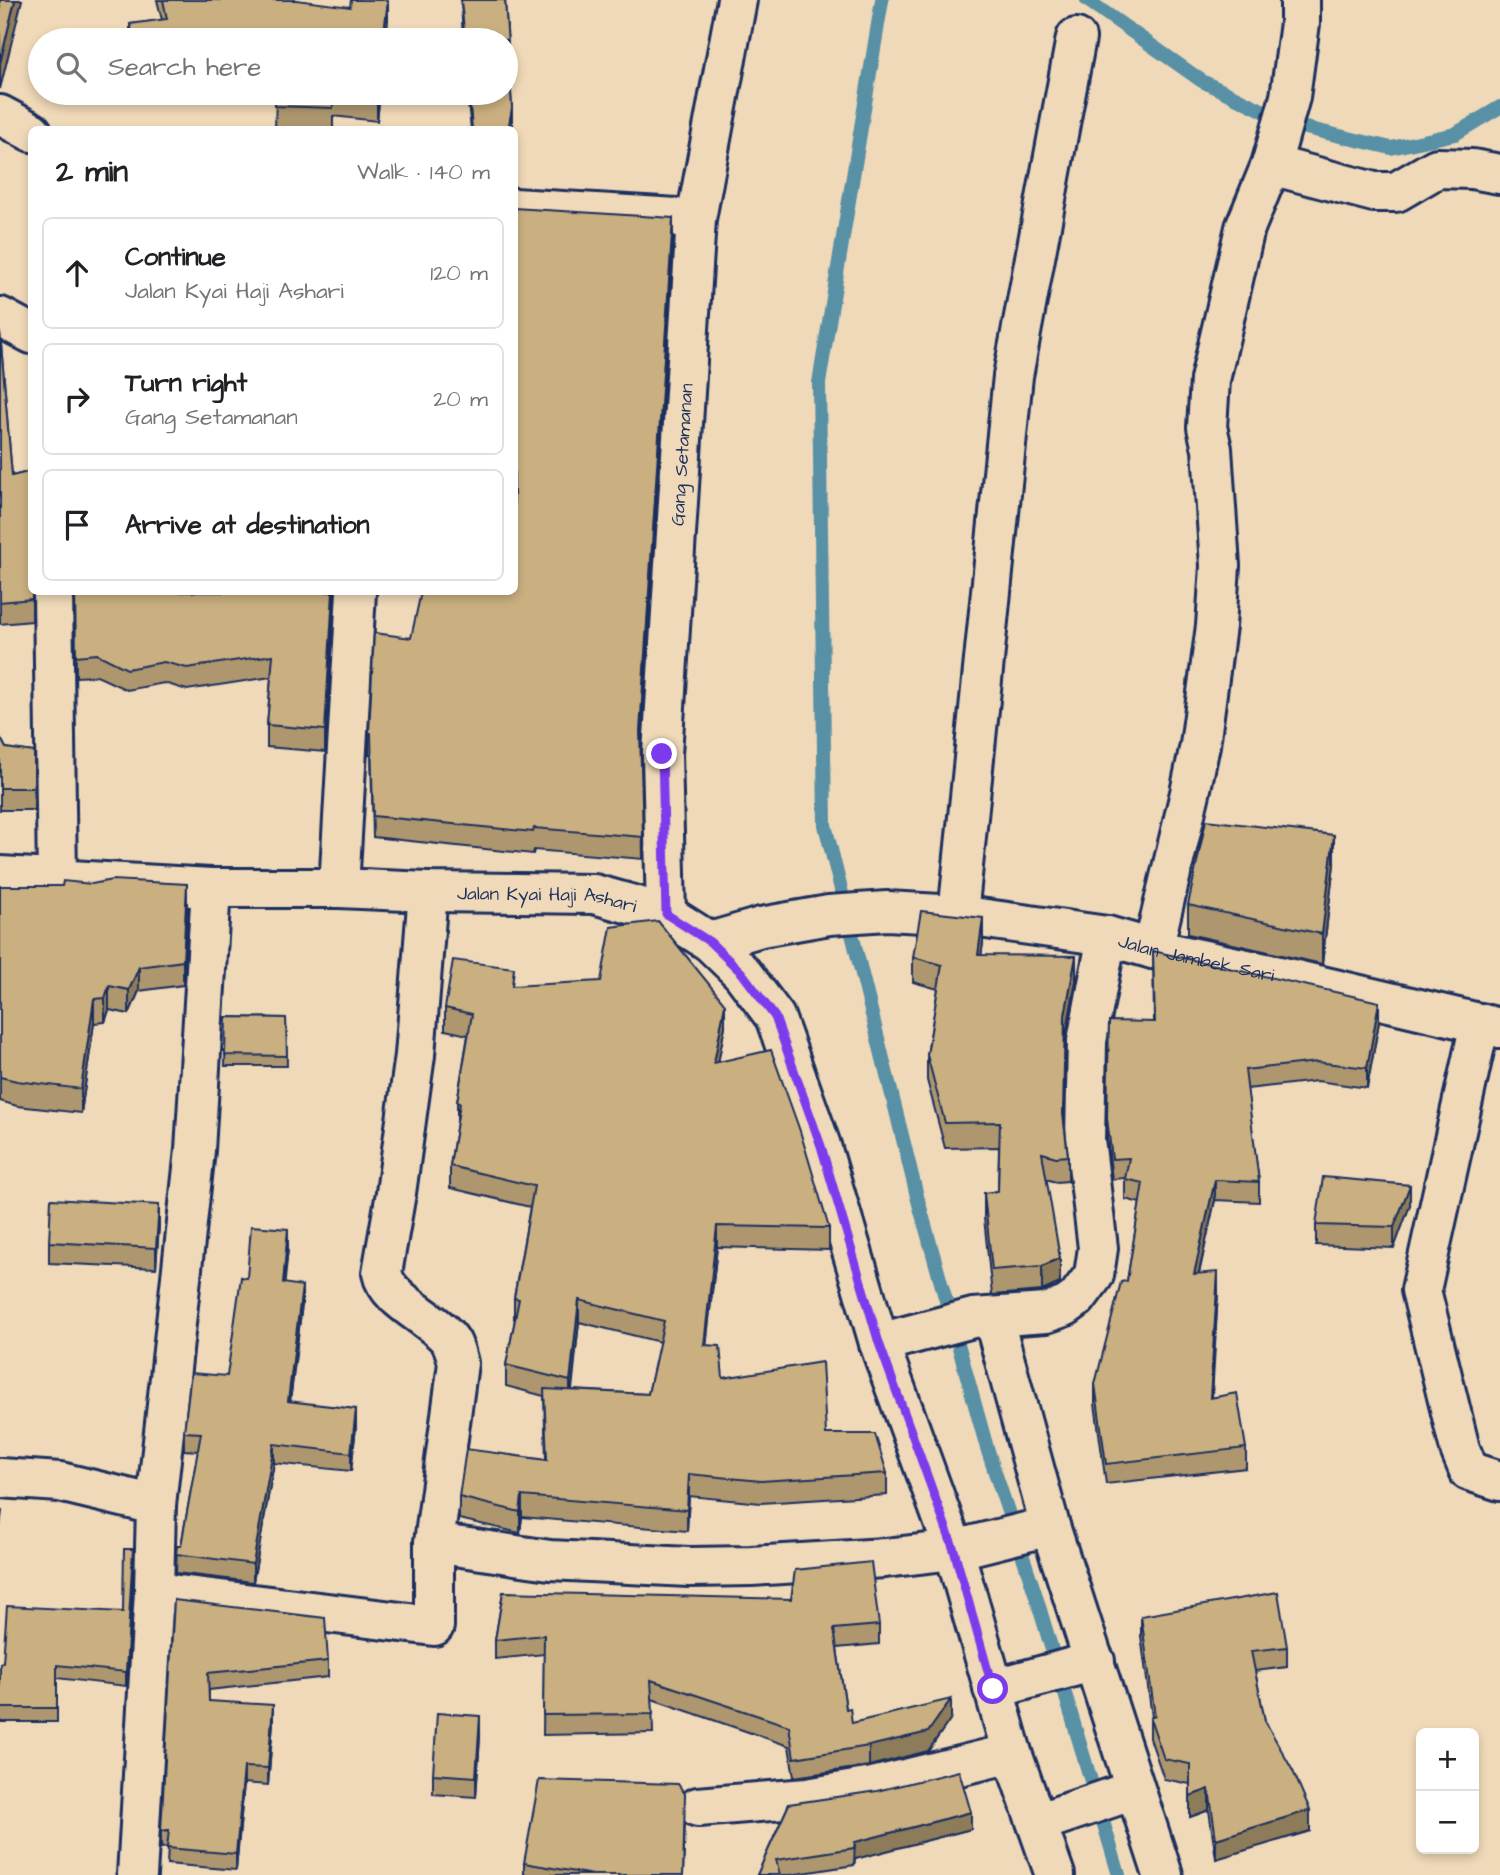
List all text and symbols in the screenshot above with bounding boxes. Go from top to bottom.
search box [28,28,518,105]
icon: search [52,48,90,86]
text: Search here [108,49,261,85]
text: 2 min [56,151,128,193]
text: Walk · 140 m [357,156,490,188]
text: Continue [125,239,226,275]
icon: ahead [58,254,96,292]
text: 120 m [430,257,488,289]
text: Jalan Kyai Haji Ashari [125,275,344,307]
text: Turn right [125,365,247,401]
icon: right [58,380,96,418]
text: 20 m [433,383,488,415]
street label: Gang Setamanan [665,383,701,527]
text: Gang Setamanan [125,401,298,433]
icon: arrive [58,506,96,544]
text: Arrive at destination [125,507,370,543]
route end [646,738,677,769]
street label: Jalan Kyai Haji Ashari [457,880,640,920]
street label: Jalan Jambek Sari [1115,928,1277,990]
route start [977,1673,1008,1704]
map controls [1416,1728,1479,1854]
button: + [1416,1728,1479,1791]
button: − [1416,1791,1479,1854]

